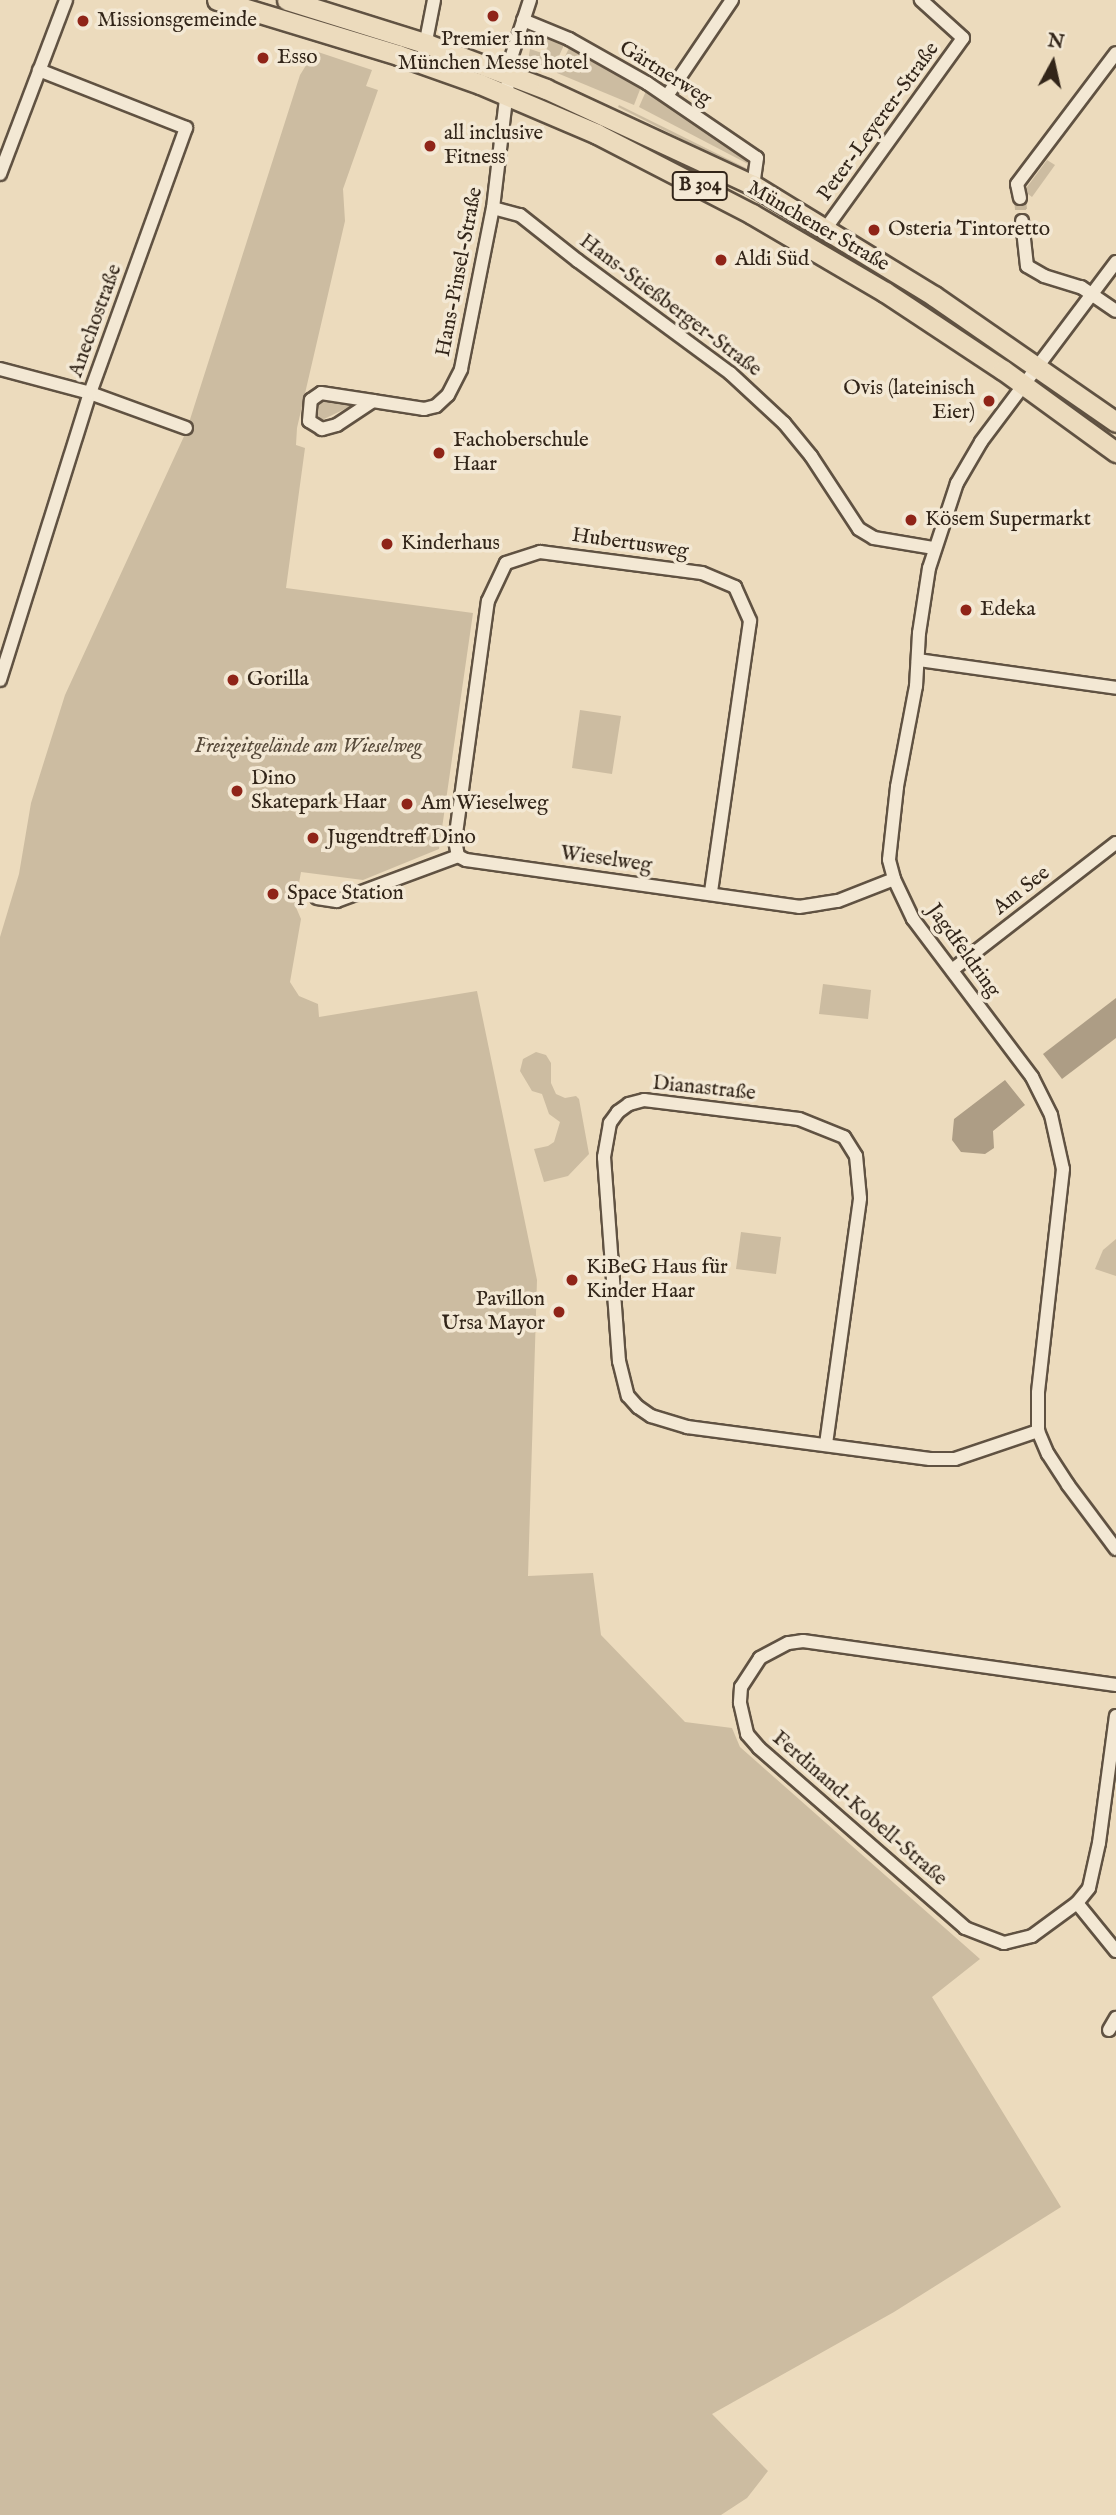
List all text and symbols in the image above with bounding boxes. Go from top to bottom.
place label: Missionsgemeinde [97,8,257,34]
marker: Premier Inn München Messe hotel [485,8,501,24]
marker: Missionsgemeinde [75,13,91,29]
place label: Premier Inn München Messe hotel [398,27,588,77]
north arrow [1018,28,1088,98]
text: N [1046,29,1066,55]
street label: Gärtnerweg [614,36,716,112]
street label: Peter-Leyerer-Straße [813,38,945,206]
place label: Esso [277,45,318,71]
marker: Esso [255,50,271,66]
place label: all inclusive Fitness [444,121,543,171]
marker: all inclusive Fitness [422,138,438,154]
road number: B 304 [670,170,730,202]
street label: Münchener Straße [743,176,893,278]
street label: Hans-Pinsel-Straße [431,185,489,359]
place label: Osteria Tintoretto [888,217,1050,243]
marker: Osteria Tintoretto [866,222,882,238]
street label: Hans-Stießberger-Straße [574,229,766,383]
place label: Aldi Süd [735,247,809,273]
marker: Aldi Süd [713,252,729,268]
street label: Anechostraße [64,261,128,381]
place label: Ovis (lateinisch Eier) [843,376,975,426]
marker: Ovis (lateinisch Eier) [981,393,997,409]
place label: Fachoberschule Haar [453,428,589,478]
marker: Fachoberschule Haar [431,445,447,461]
place label: Kösem Supermarkt [925,507,1091,533]
marker: Kösem Supermarkt [903,512,919,528]
street label: Hubertusweg [570,523,690,565]
place label: Kinderhaus [401,531,500,557]
marker: Kinderhaus [379,536,395,552]
place label: Edeka [980,597,1036,623]
marker: Edeka [958,602,974,618]
place label: Gorilla [247,667,309,693]
marker: Gorilla [225,672,241,688]
park label: Freizeitgelände am Wieselweg [194,734,422,760]
place label: Dino Skatepark Haar [251,766,387,816]
marker: Dino Skatepark Haar [229,783,245,799]
place label: Am Wieselweg [421,791,548,817]
marker: Am Wieselweg [399,796,415,812]
place label: Jugendtreff Dino [327,825,476,851]
marker: Jugendtreff Dino [305,830,321,846]
street label: Wieselweg [559,841,653,879]
street label: Am See [989,861,1055,921]
place label: Space Station [287,881,404,907]
marker: Space Station [265,886,281,902]
street label: Jagdfeldring [921,899,1005,1003]
street label: Dianastraße [651,1071,757,1107]
place label: KiBeG Haus für Kinder Haar [586,1255,728,1305]
marker: KiBeG Haus für Kinder Haar [564,1272,580,1288]
place label: Pavillon Ursa Mayor [441,1287,545,1337]
marker: Pavillon Ursa Mayor [551,1304,567,1320]
street label: Ferdinand-Kobell-Straße [766,1726,952,1892]

